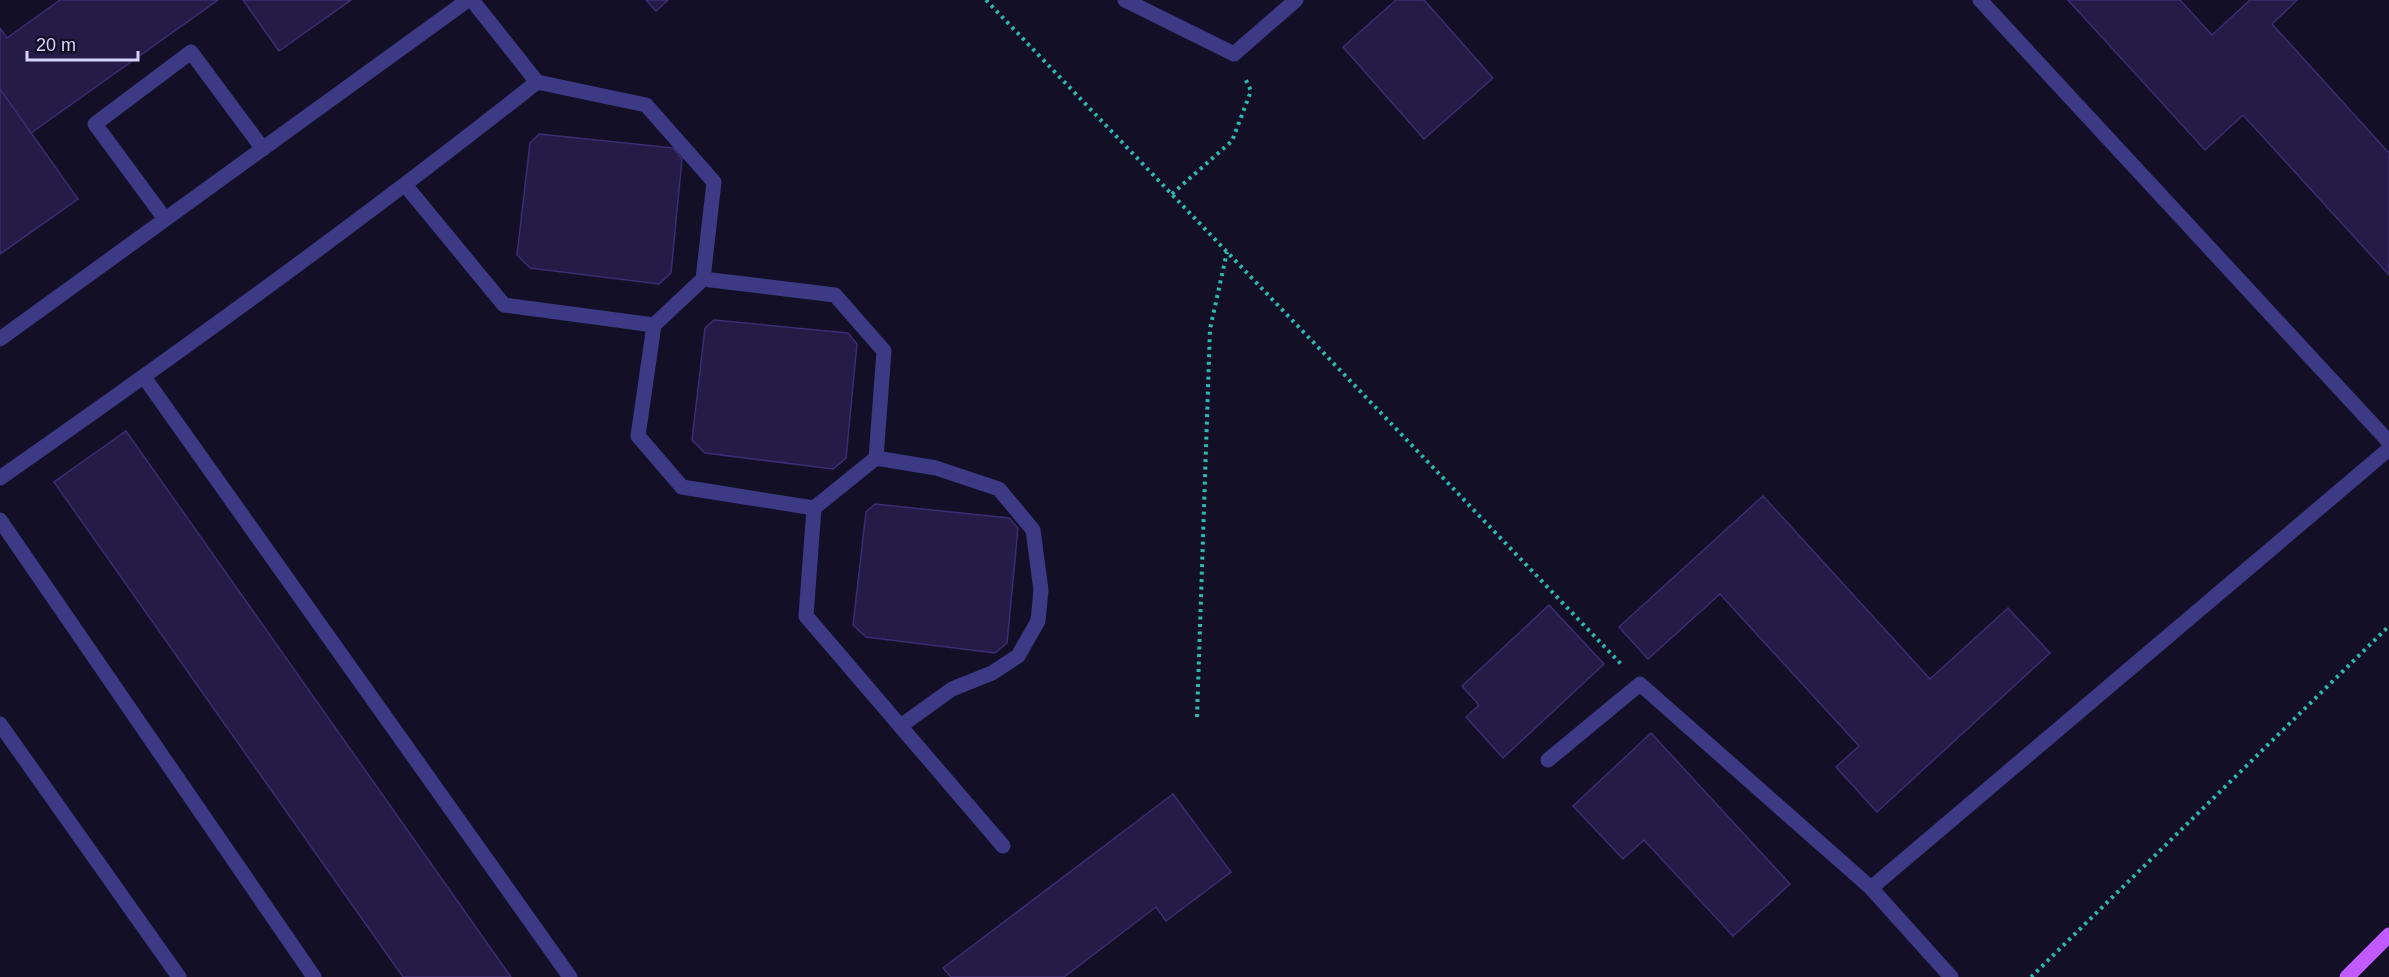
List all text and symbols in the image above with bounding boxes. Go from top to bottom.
scale bar [27,24,138,62]
text: 20 m [36,35,76,55]

